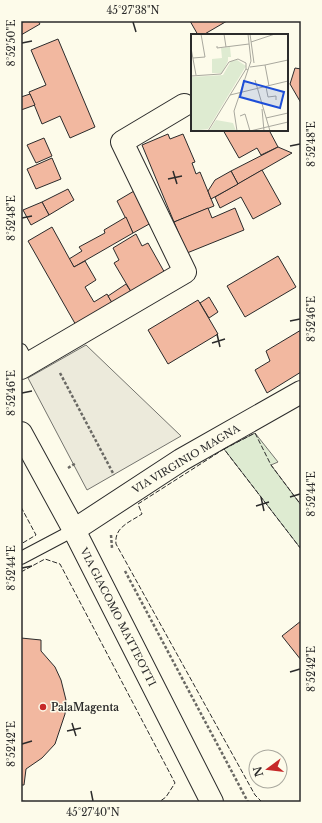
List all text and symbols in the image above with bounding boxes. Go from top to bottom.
text: 45°27'38"N [106,4,160,17]
text: 8°52'50"E [5,20,18,66]
inset map [191,34,288,131]
text: 8°52'48"E [305,121,318,167]
text: 8°52'48"E [5,195,18,241]
text: 8°52'46"E [305,296,318,342]
text: 8°52'46"E [5,370,18,416]
street label: VIA VIRGINIO MAGNA [129,421,242,497]
text: 8°52'44"E [305,471,318,517]
text: 8°52'44"E [5,545,18,591]
street label: VIA GIACOMO MATTEOTTI [77,545,159,688]
text: 8°52'42"E [305,646,318,692]
place label: PalaMagenta [51,701,119,714]
marker: PalaMagenta [38,702,48,712]
text: 8°52'42"E [5,721,18,767]
north arrow [248,749,288,789]
text: N [250,764,266,778]
text: 45°27'40"N [66,806,120,819]

